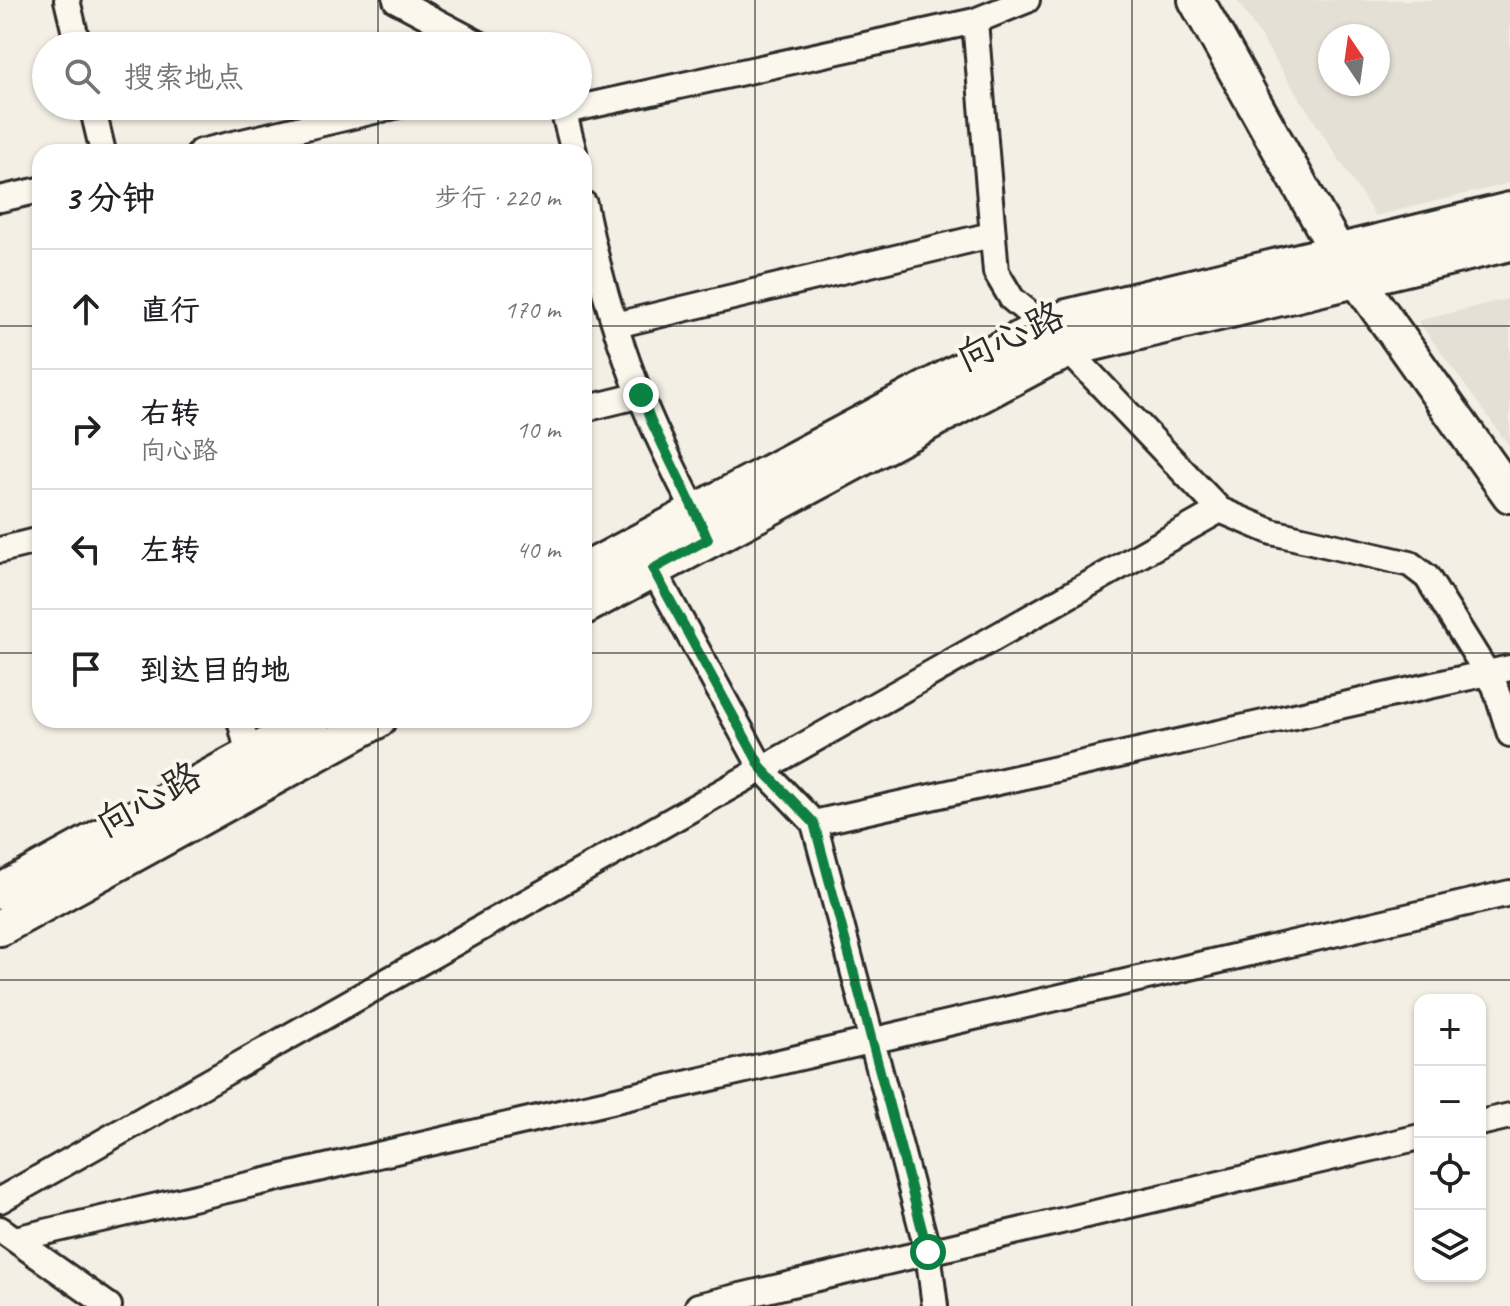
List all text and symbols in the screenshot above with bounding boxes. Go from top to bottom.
north arrow [1318,24,1390,96]
search box [32,32,592,120]
icon: search [60,54,104,98]
text: 搜索地点 [124,58,244,96]
text: 3 分钟 [64,176,156,219]
text: 步行 · 220 m [435,181,560,214]
icon: ahead [64,287,108,331]
text: 直行 [140,291,200,329]
street label: 向心路 [949,291,1072,382]
text: 170 m [504,293,560,326]
route end [623,377,659,413]
text: 右转 [140,394,200,432]
icon: right [64,407,108,451]
text: 10 m [516,413,560,446]
text: 向心路 [140,434,218,467]
icon: left [64,527,108,571]
text: 左转 [140,531,200,569]
text: 40 m [516,533,560,566]
icon: arrive [64,647,108,691]
text: 到达目的地 [140,651,290,689]
street label: 向心路 [87,751,209,848]
map controls [1414,994,1486,1282]
button: + [1414,994,1486,1066]
button: − [1414,1066,1486,1138]
button: locate [1414,1138,1486,1210]
button: layers [1414,1210,1486,1282]
route start [910,1234,946,1270]

